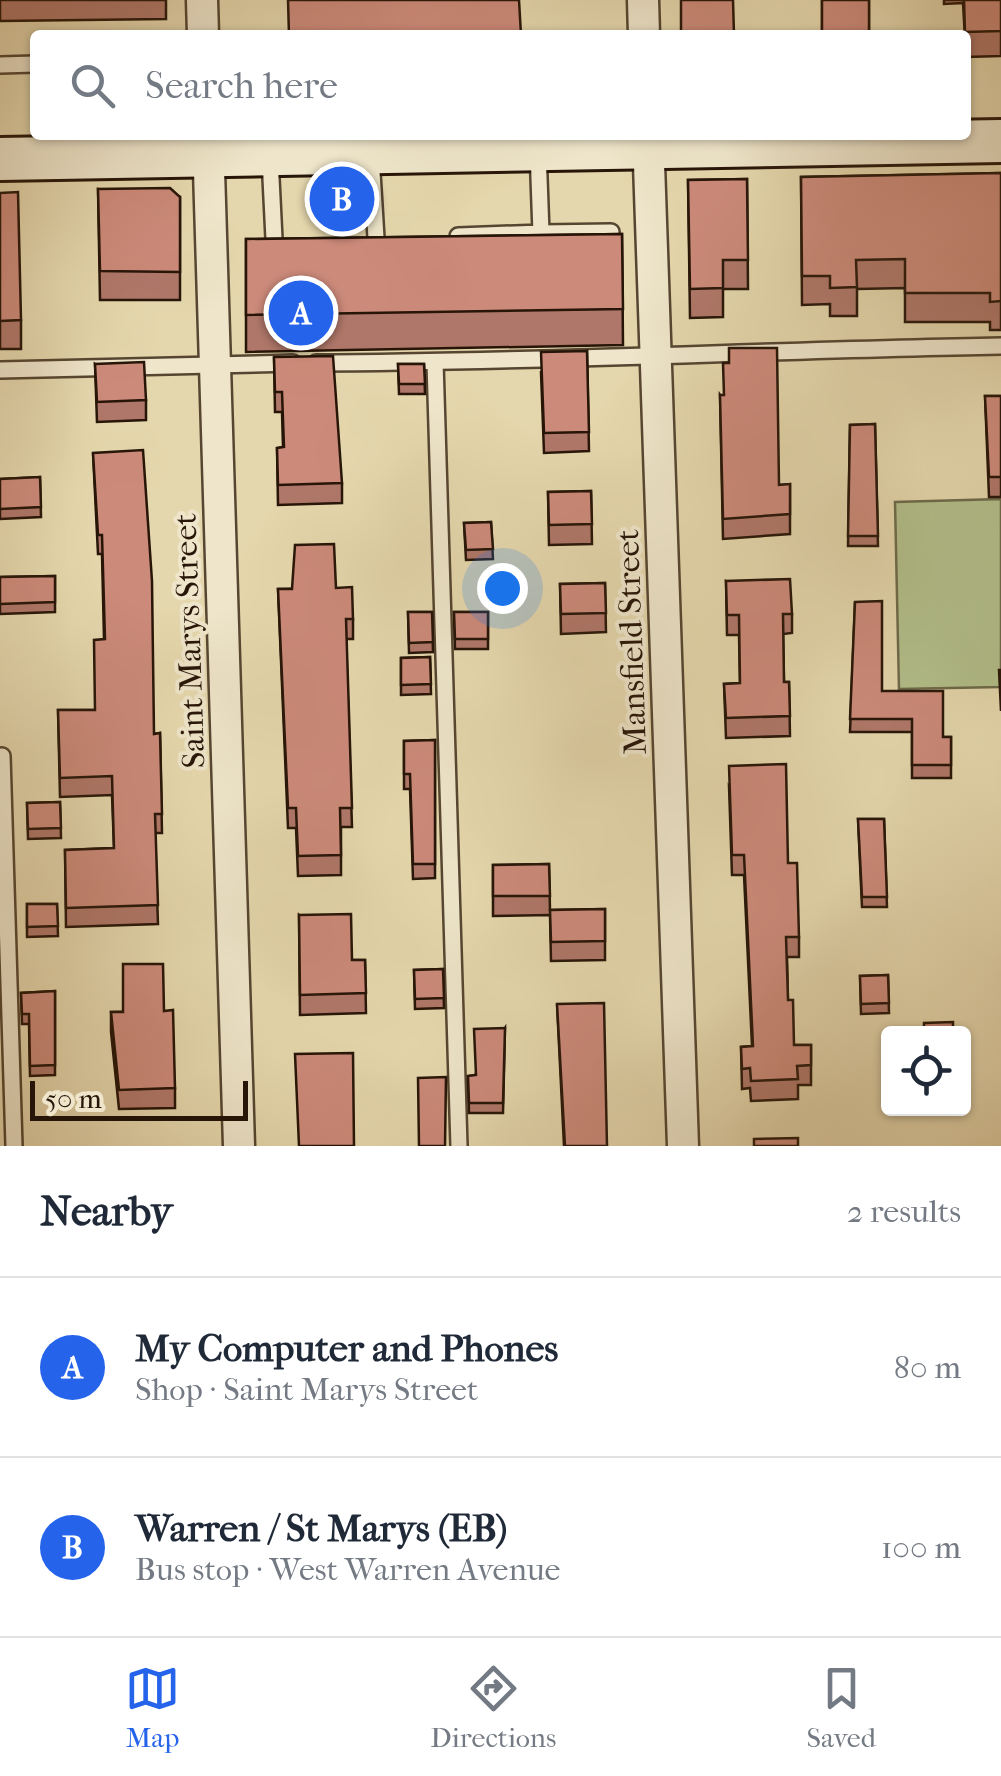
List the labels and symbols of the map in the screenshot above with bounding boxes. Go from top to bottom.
pin: B [310,162,374,236]
pin: A [268,276,334,350]
street label: Saint Marys Street [167,512,212,769]
street label: Mansfield Street [609,528,654,755]
your location [477,563,528,614]
scale bar [30,1076,248,1120]

